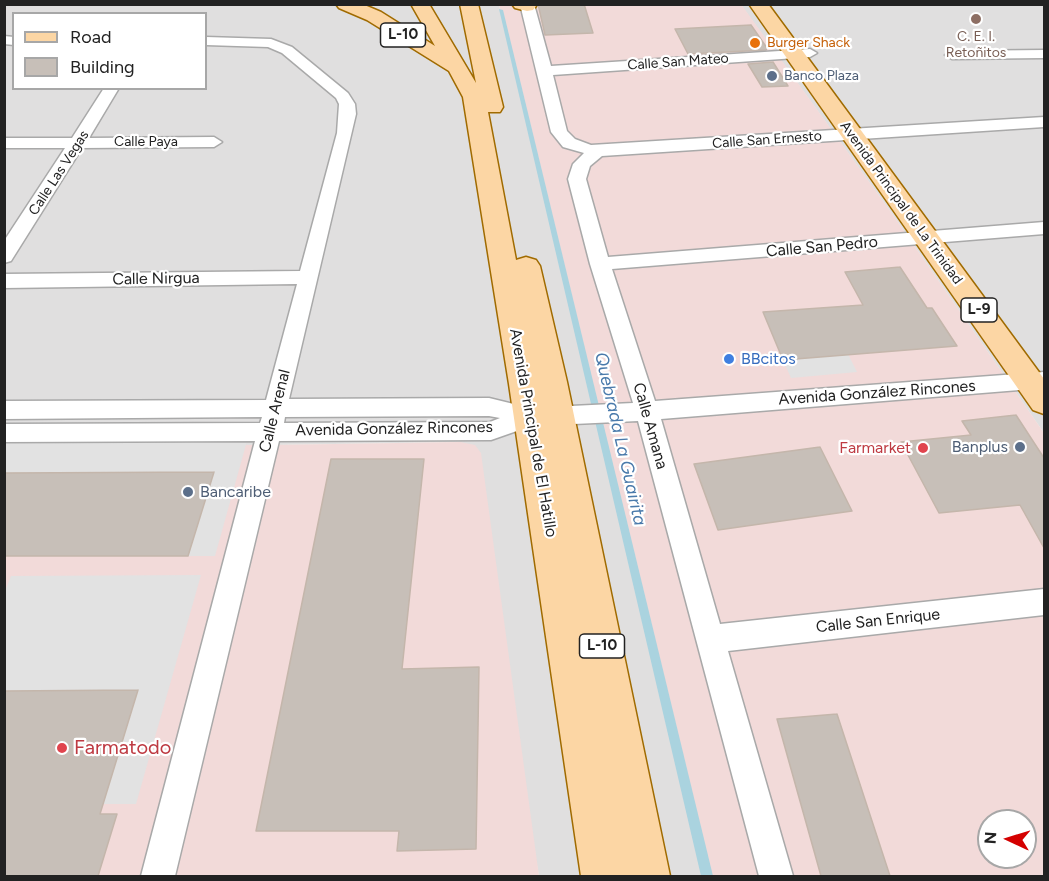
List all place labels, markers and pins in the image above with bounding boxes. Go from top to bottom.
marker: C. E. I. Retoñitos [969,12,983,26]
place label: C. E. I. Retoñitos [946,29,1006,62]
place label: Burger Shack [767,35,850,51]
marker: Burger Shack [748,36,762,50]
place label: Banco Plaza [784,68,859,84]
marker: Banco Plaza [765,69,779,83]
place label: BBcitos [741,349,796,369]
marker: BBcitos [722,352,736,366]
place label: Banplus [952,437,1008,457]
place label: Farmarket [839,438,911,458]
marker: Banplus [1013,440,1027,454]
marker: Farmarket [916,441,930,455]
place label: Bancaribe [200,482,271,502]
marker: Bancaribe [181,485,195,499]
place label: Farmatodo [74,736,171,760]
marker: Farmatodo [55,741,69,755]

